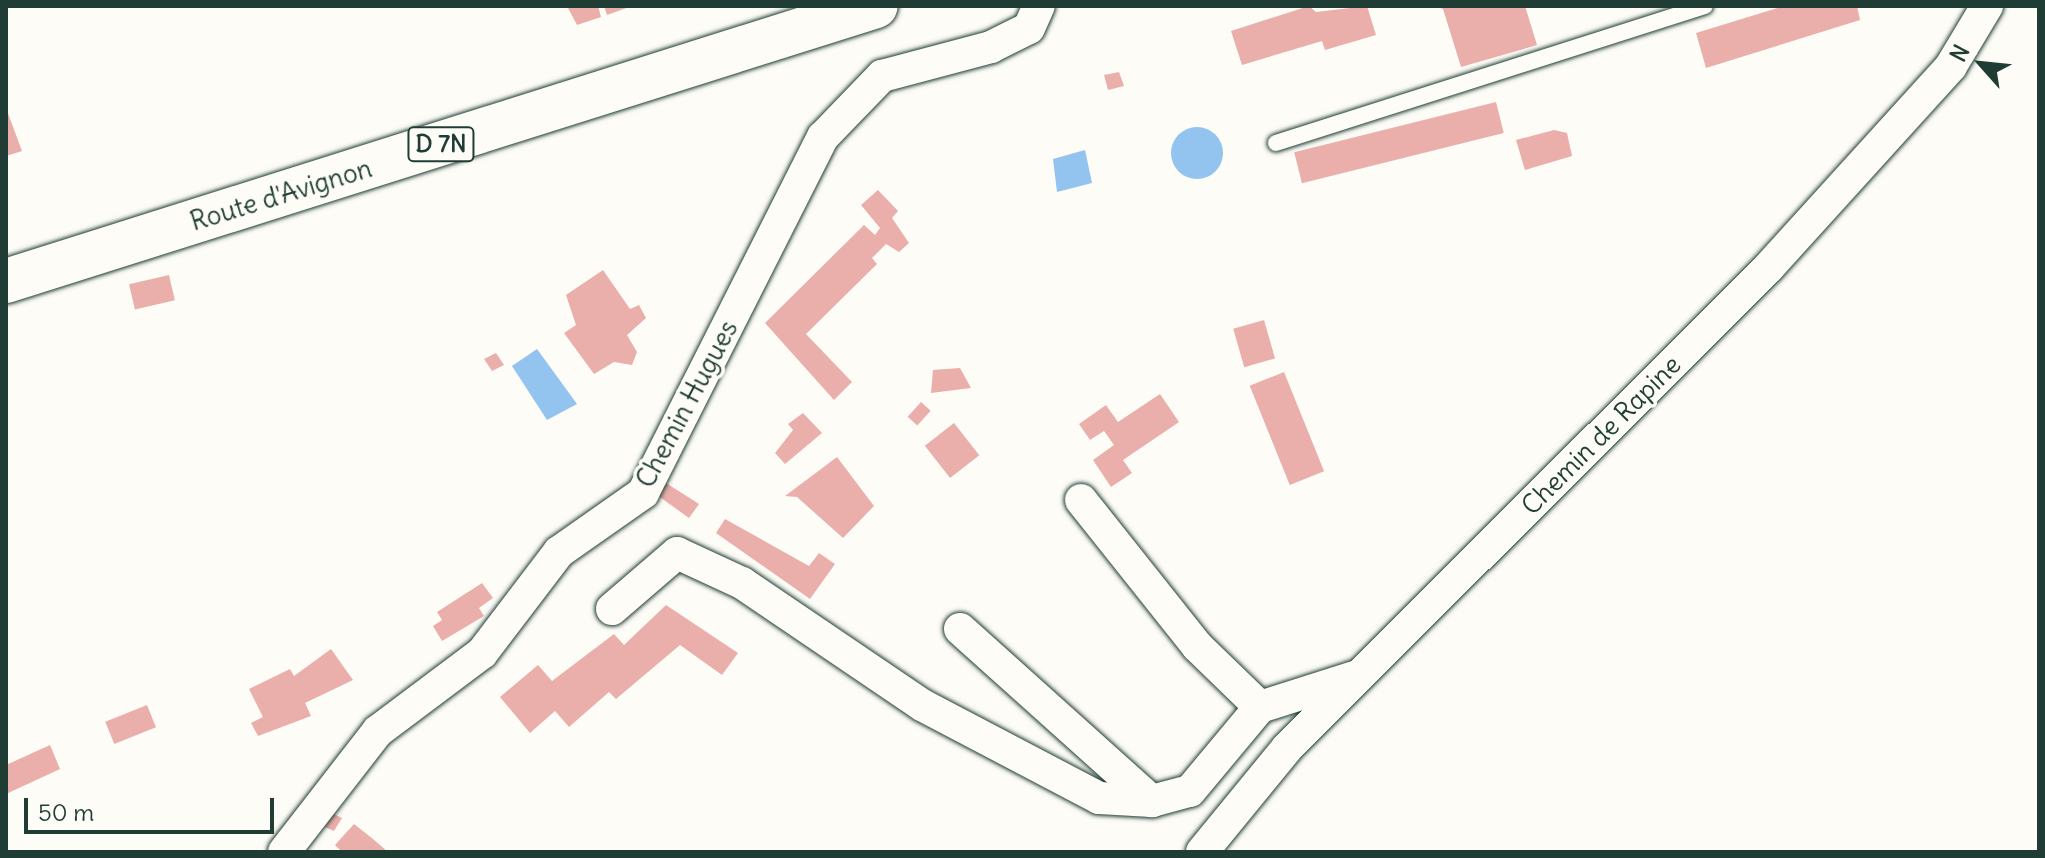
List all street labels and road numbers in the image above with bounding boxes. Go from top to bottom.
road number: D 7N [407,124,475,164]
street label: Route d'Avignon [186,153,376,237]
street label: Chemin Hugues [630,315,744,493]
street label: Chemin de Rapine [1515,349,1687,521]

